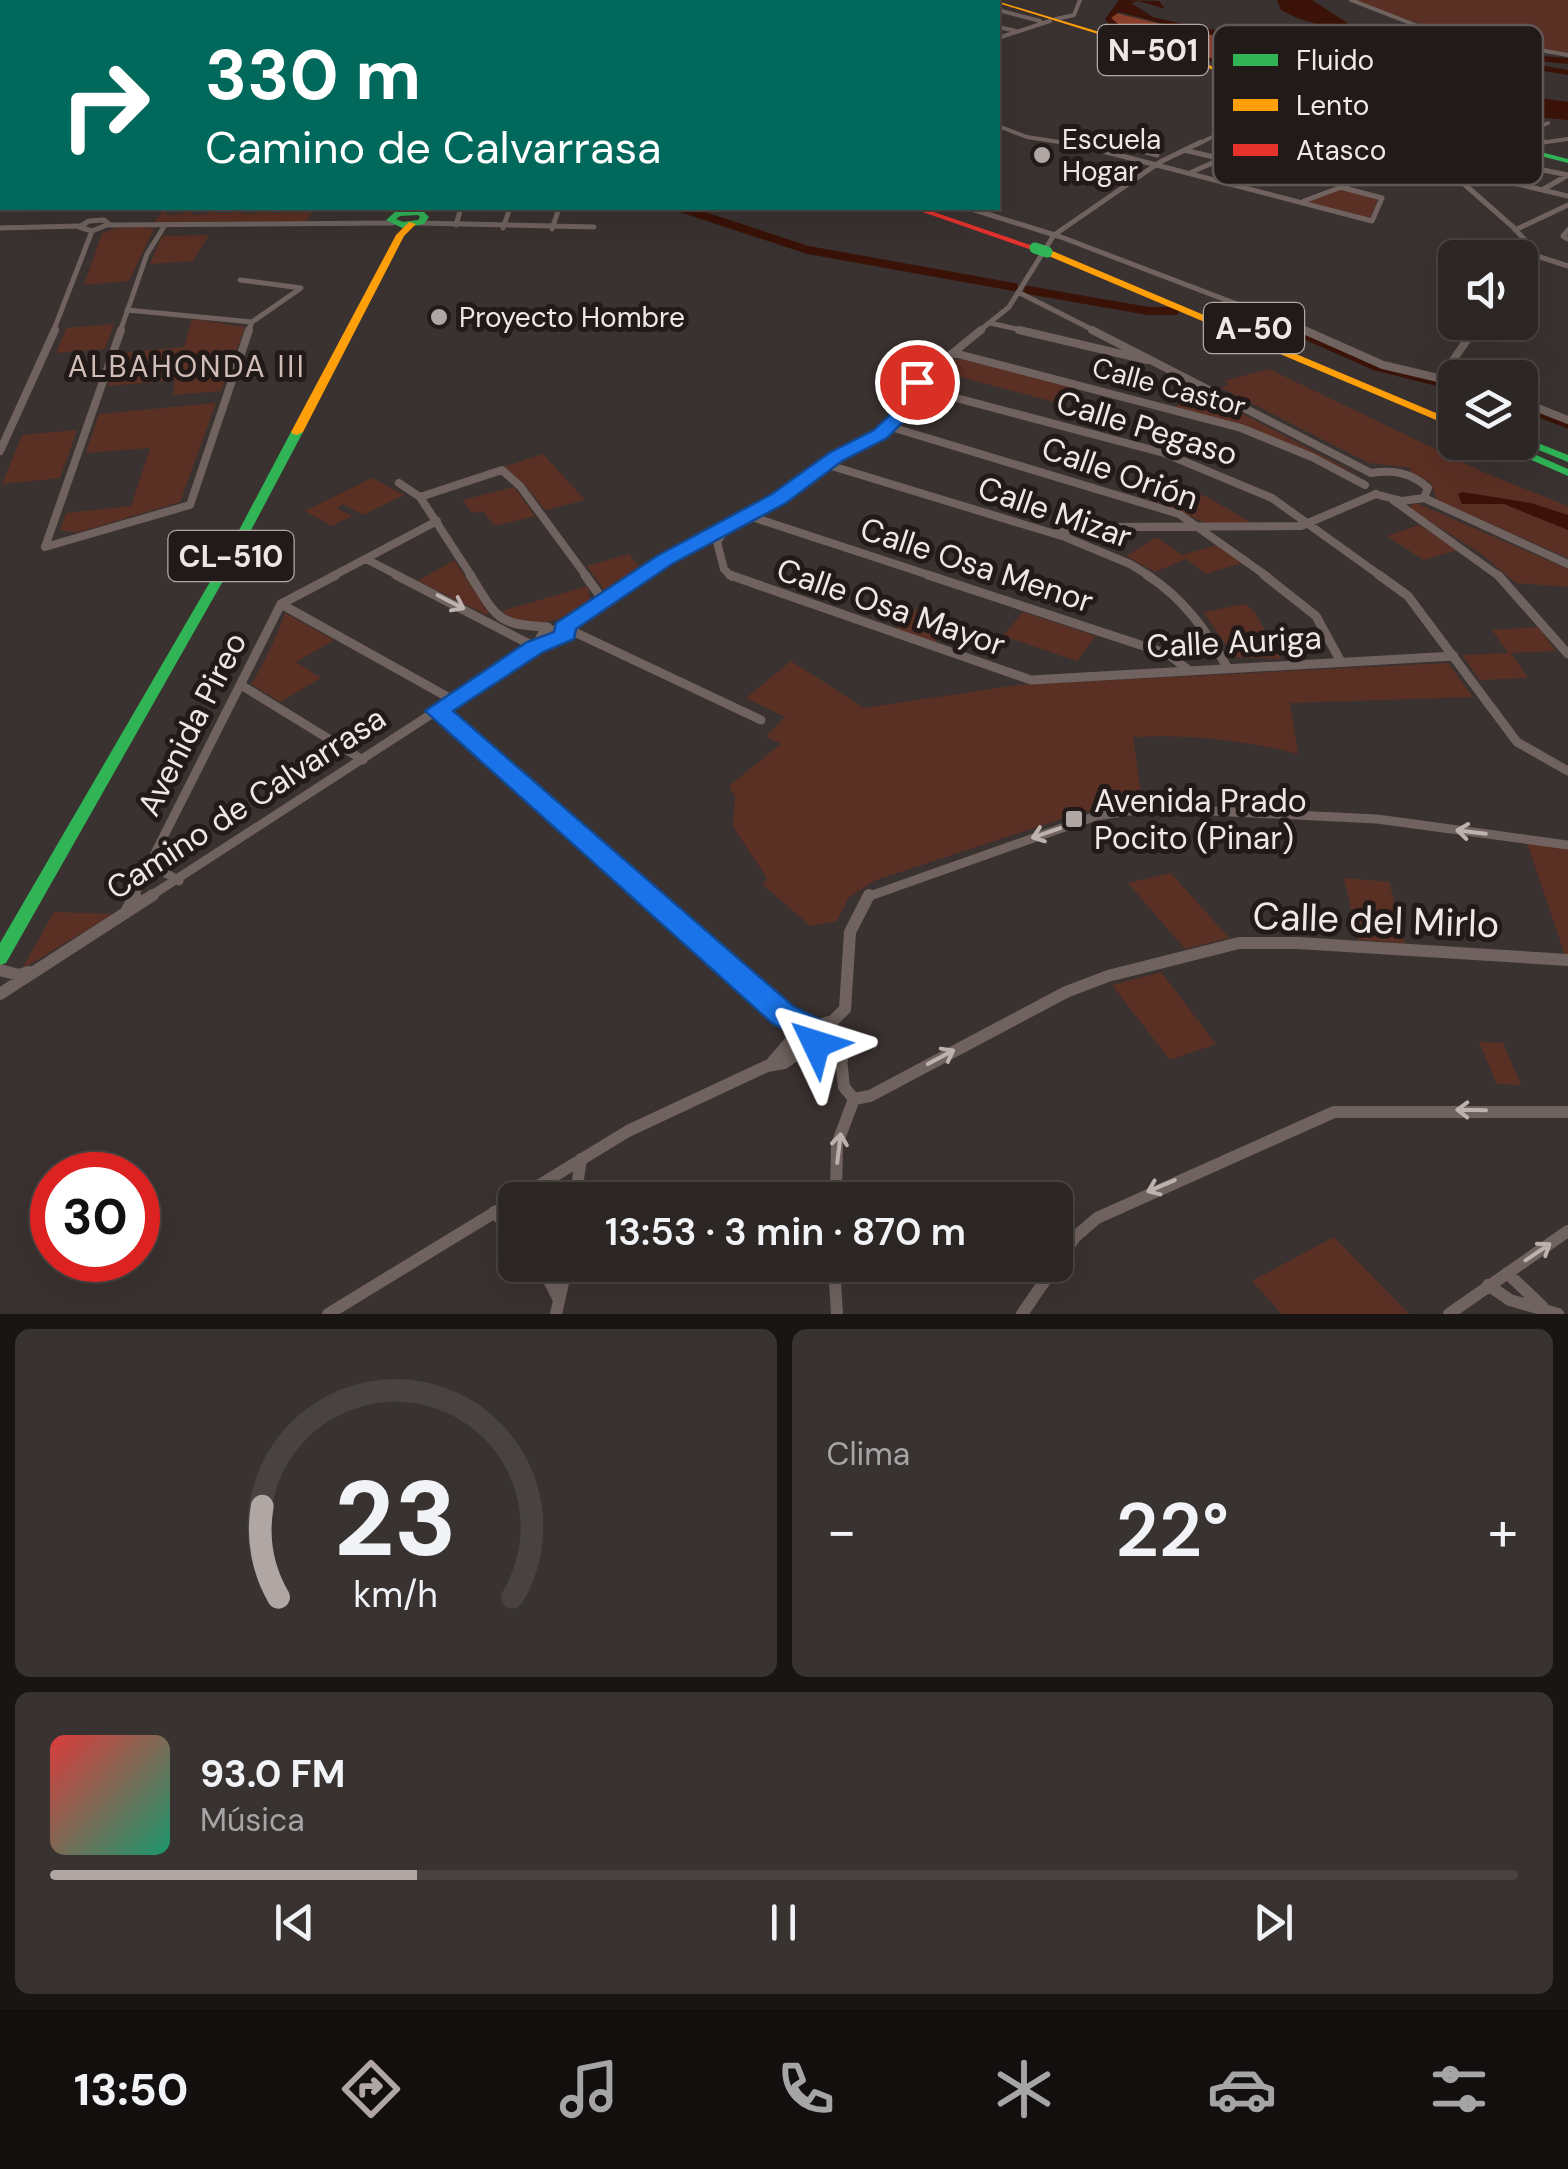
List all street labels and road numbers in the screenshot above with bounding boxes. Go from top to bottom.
road number: N-501 [1098,25,1208,75]
road number: A-50 [1204,303,1304,353]
street label: Calle Castor [1088,349,1250,425]
street label: Calle Pegaso [1051,381,1243,475]
street label: Calle Orión [1036,427,1204,519]
street label: Calle Mizar [973,466,1138,558]
street label: Calle Osa Menor [855,508,1099,622]
road number: CL-510 [168,531,294,581]
street label: Calle Osa Mayor [771,548,1011,666]
street label: Calle Auriga [1145,616,1323,668]
street label: Avenida Pireo [128,625,256,823]
street label: Camino de Calvarrasa [98,697,394,909]
street label: Calle del Mirlo [1252,891,1500,949]

